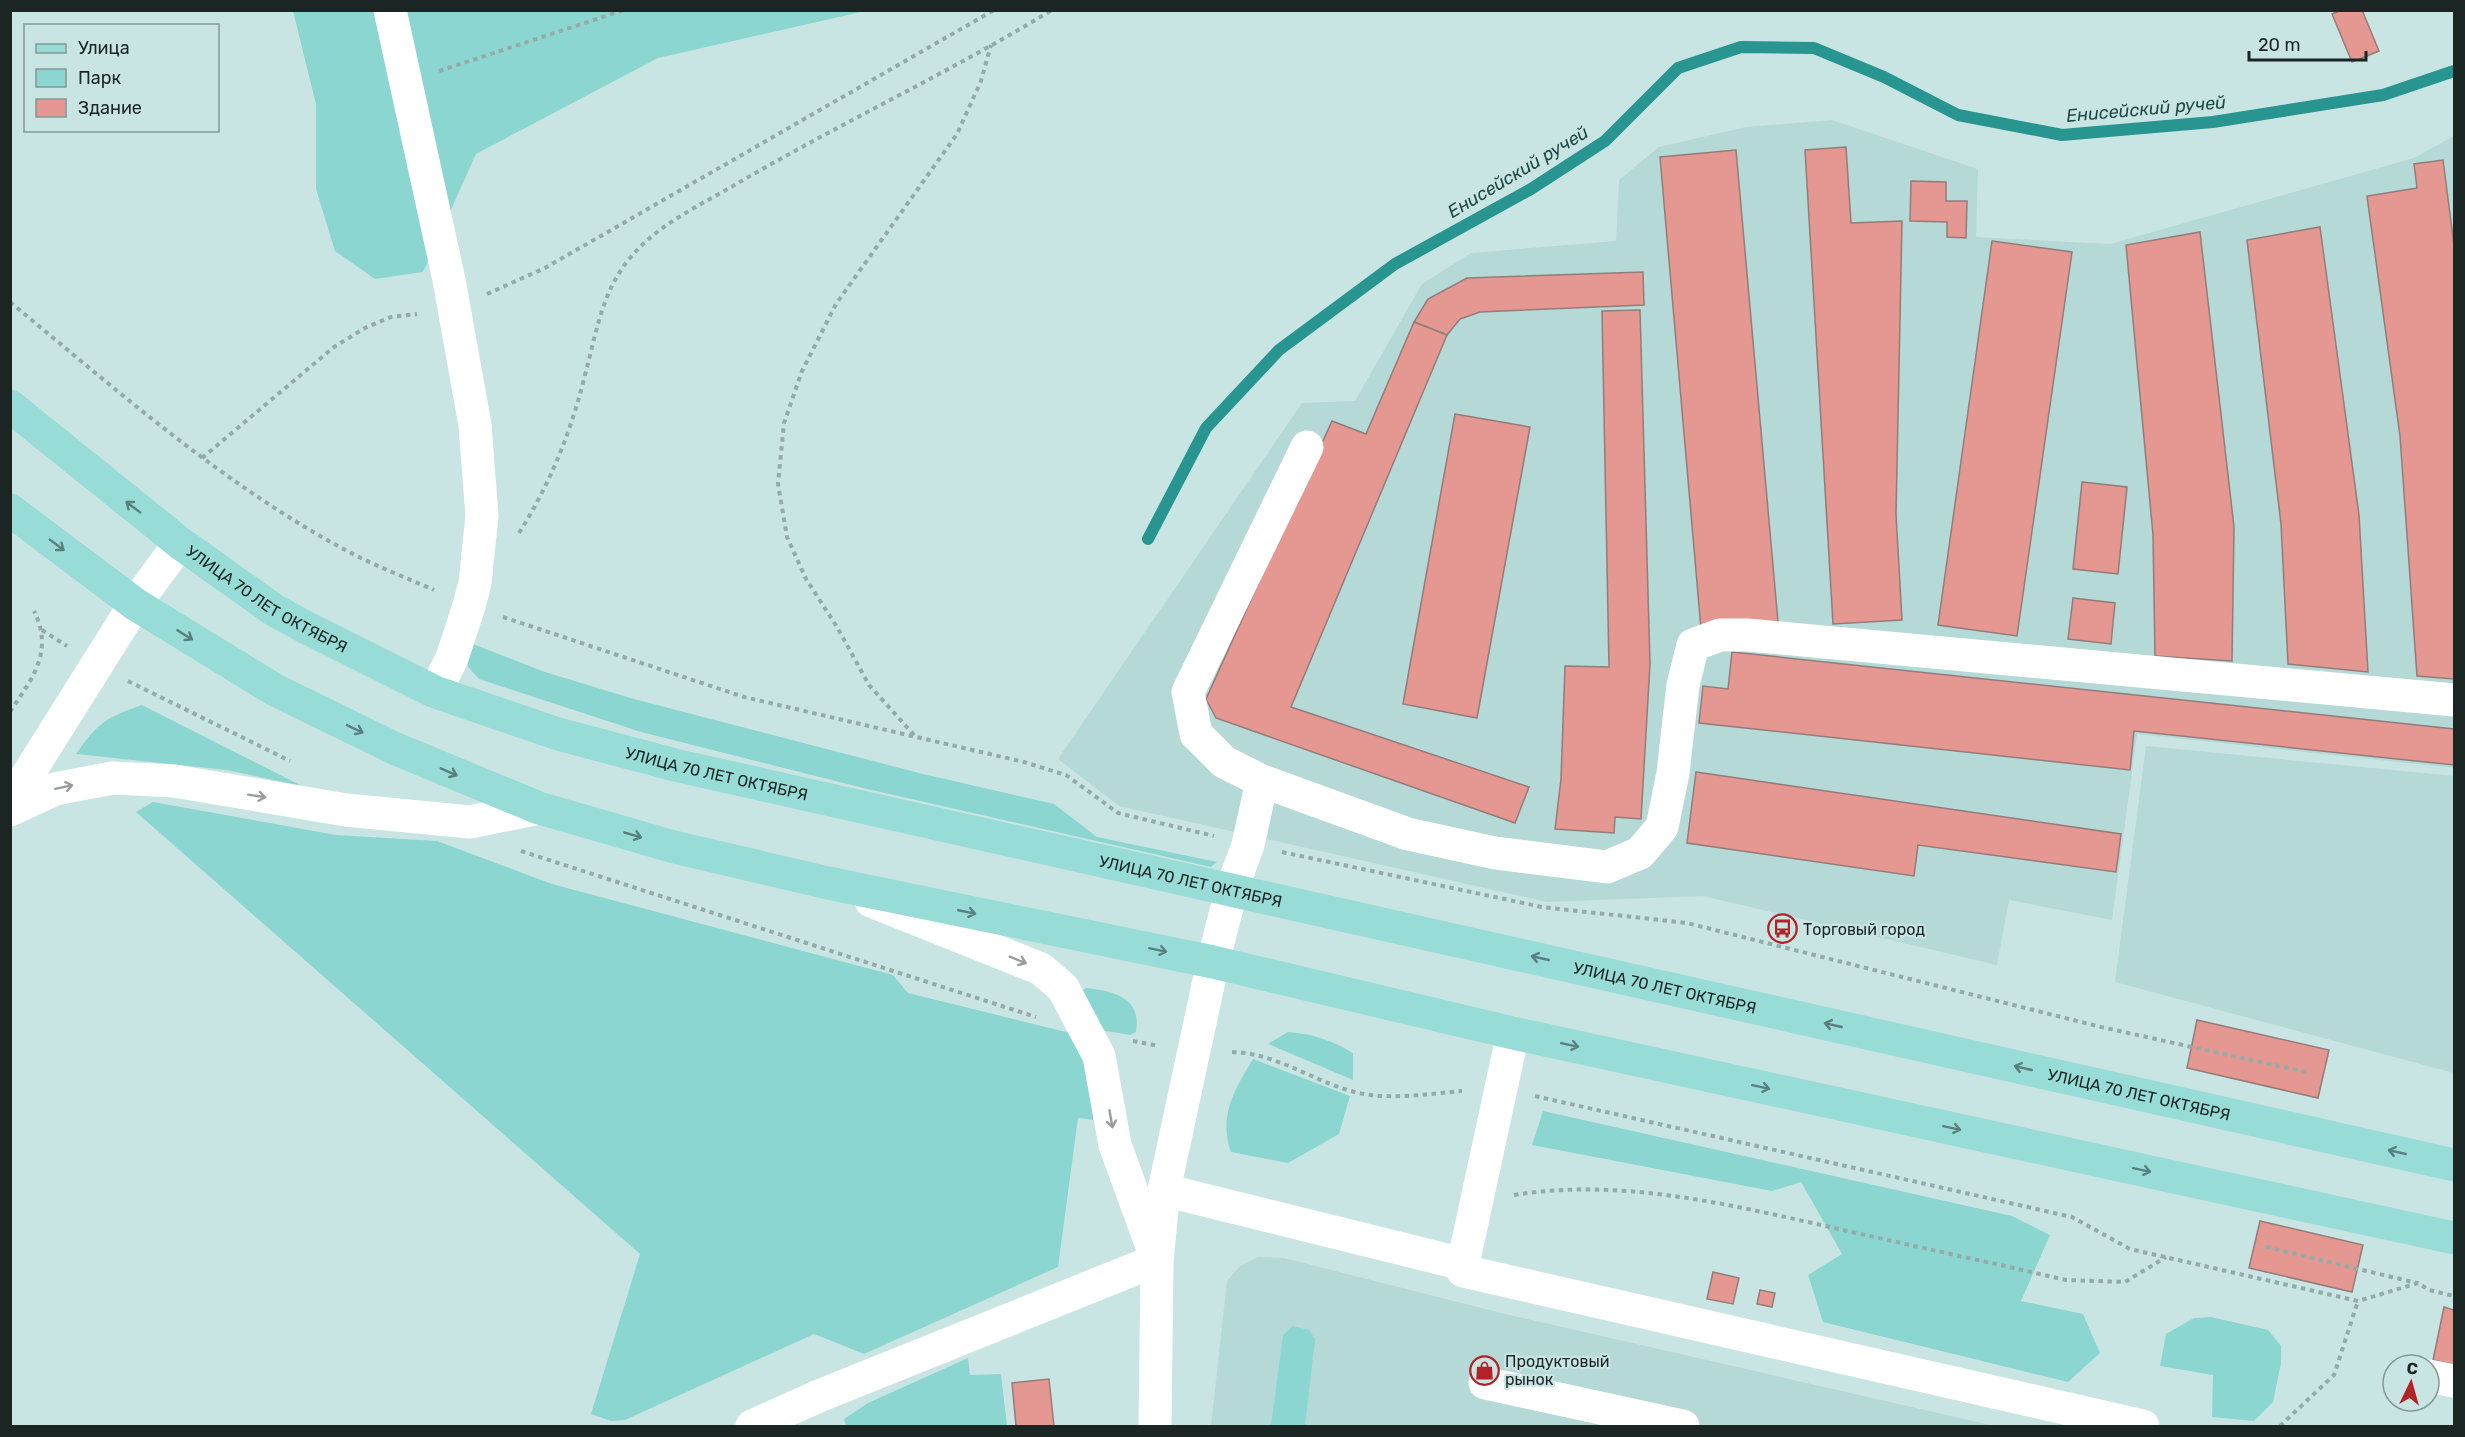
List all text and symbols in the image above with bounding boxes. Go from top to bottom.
legend [24,24,219,132]
scale bar [2249,24,2366,62]
text: 20 m [2258,34,2300,56]
text: Улица [78,37,130,59]
text: Парк [78,67,122,89]
water label: Енисейский ручей [2065,91,2227,127]
text: Здание [78,97,142,119]
water label: Енисейский ручей [1444,121,1593,223]
one-way arrow [125,501,141,514]
one-way arrow [49,539,65,552]
street label: УЛИЦА 70 ЛЕТ ОКТЯБРЯ [183,541,351,656]
one-way arrow [176,630,193,642]
one-way arrow [346,724,364,736]
street label: УЛИЦА 70 ЛЕТ ОКТЯБРЯ [623,743,810,804]
one-way arrow [440,767,458,779]
one-way arrow [54,781,73,792]
one-way arrow [246,791,266,802]
one-way arrow [624,830,643,841]
street label: УЛИЦА 70 ЛЕТ ОКТЯБРЯ [1097,851,1284,911]
one-way arrow [957,906,976,918]
bus stop icon: Торговый город [1766,913,1798,945]
place label: Торговый город [1803,920,1925,939]
one-way arrow [1148,945,1167,956]
one-way arrow [1531,952,1550,964]
one-way arrow [1009,955,1027,966]
street label: УЛИЦА 70 ЛЕТ ОКТЯБРЯ [1572,958,1758,1017]
one-way arrow [1824,1018,1843,1030]
one-way arrow [1561,1040,1580,1052]
one-way arrow [2014,1061,2033,1073]
street label: УЛИЦА 70 ЛЕТ ОКТЯБРЯ [2046,1064,2232,1124]
one-way arrow [1751,1082,1770,1093]
one-way arrow [1105,1109,1116,1129]
one-way arrow [1942,1123,1961,1135]
one-way arrow [2388,1146,2407,1158]
one-way arrow [2132,1165,2151,1176]
place label: Продуктовый рынок [1505,1352,1610,1389]
north arrow [2381,1353,2441,1413]
shop icon: Продуктовый рынок [1468,1354,1500,1386]
text: С [2406,1359,2419,1379]

